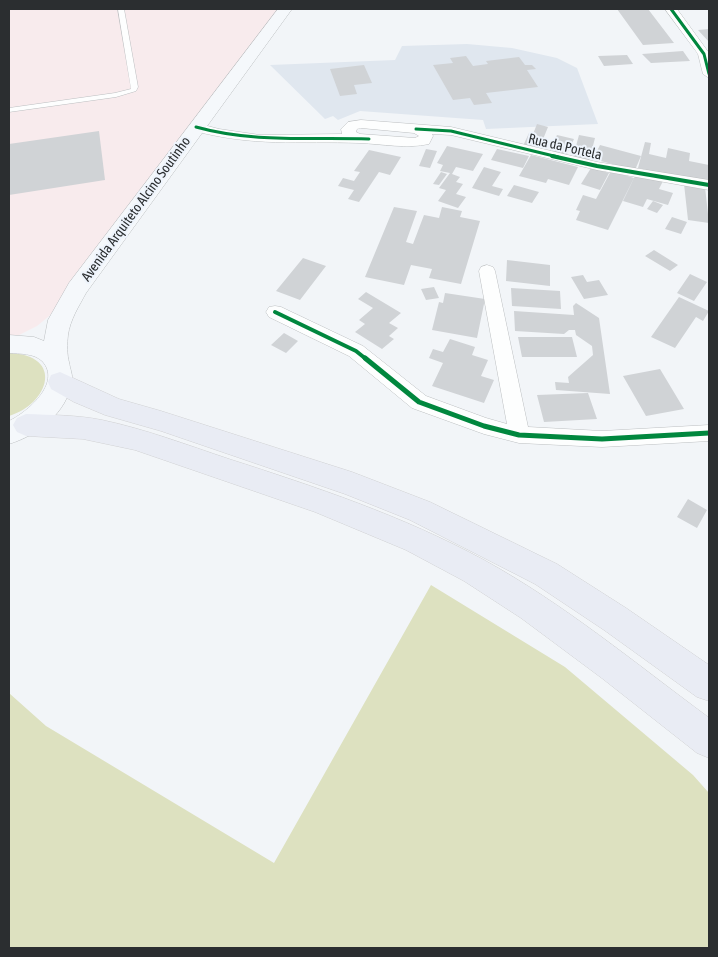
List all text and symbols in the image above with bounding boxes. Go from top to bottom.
street label: Rua da Portela [527,130,603,164]
street label: Avenida Arquiteto Alcino Soutinho [78,133,194,285]

